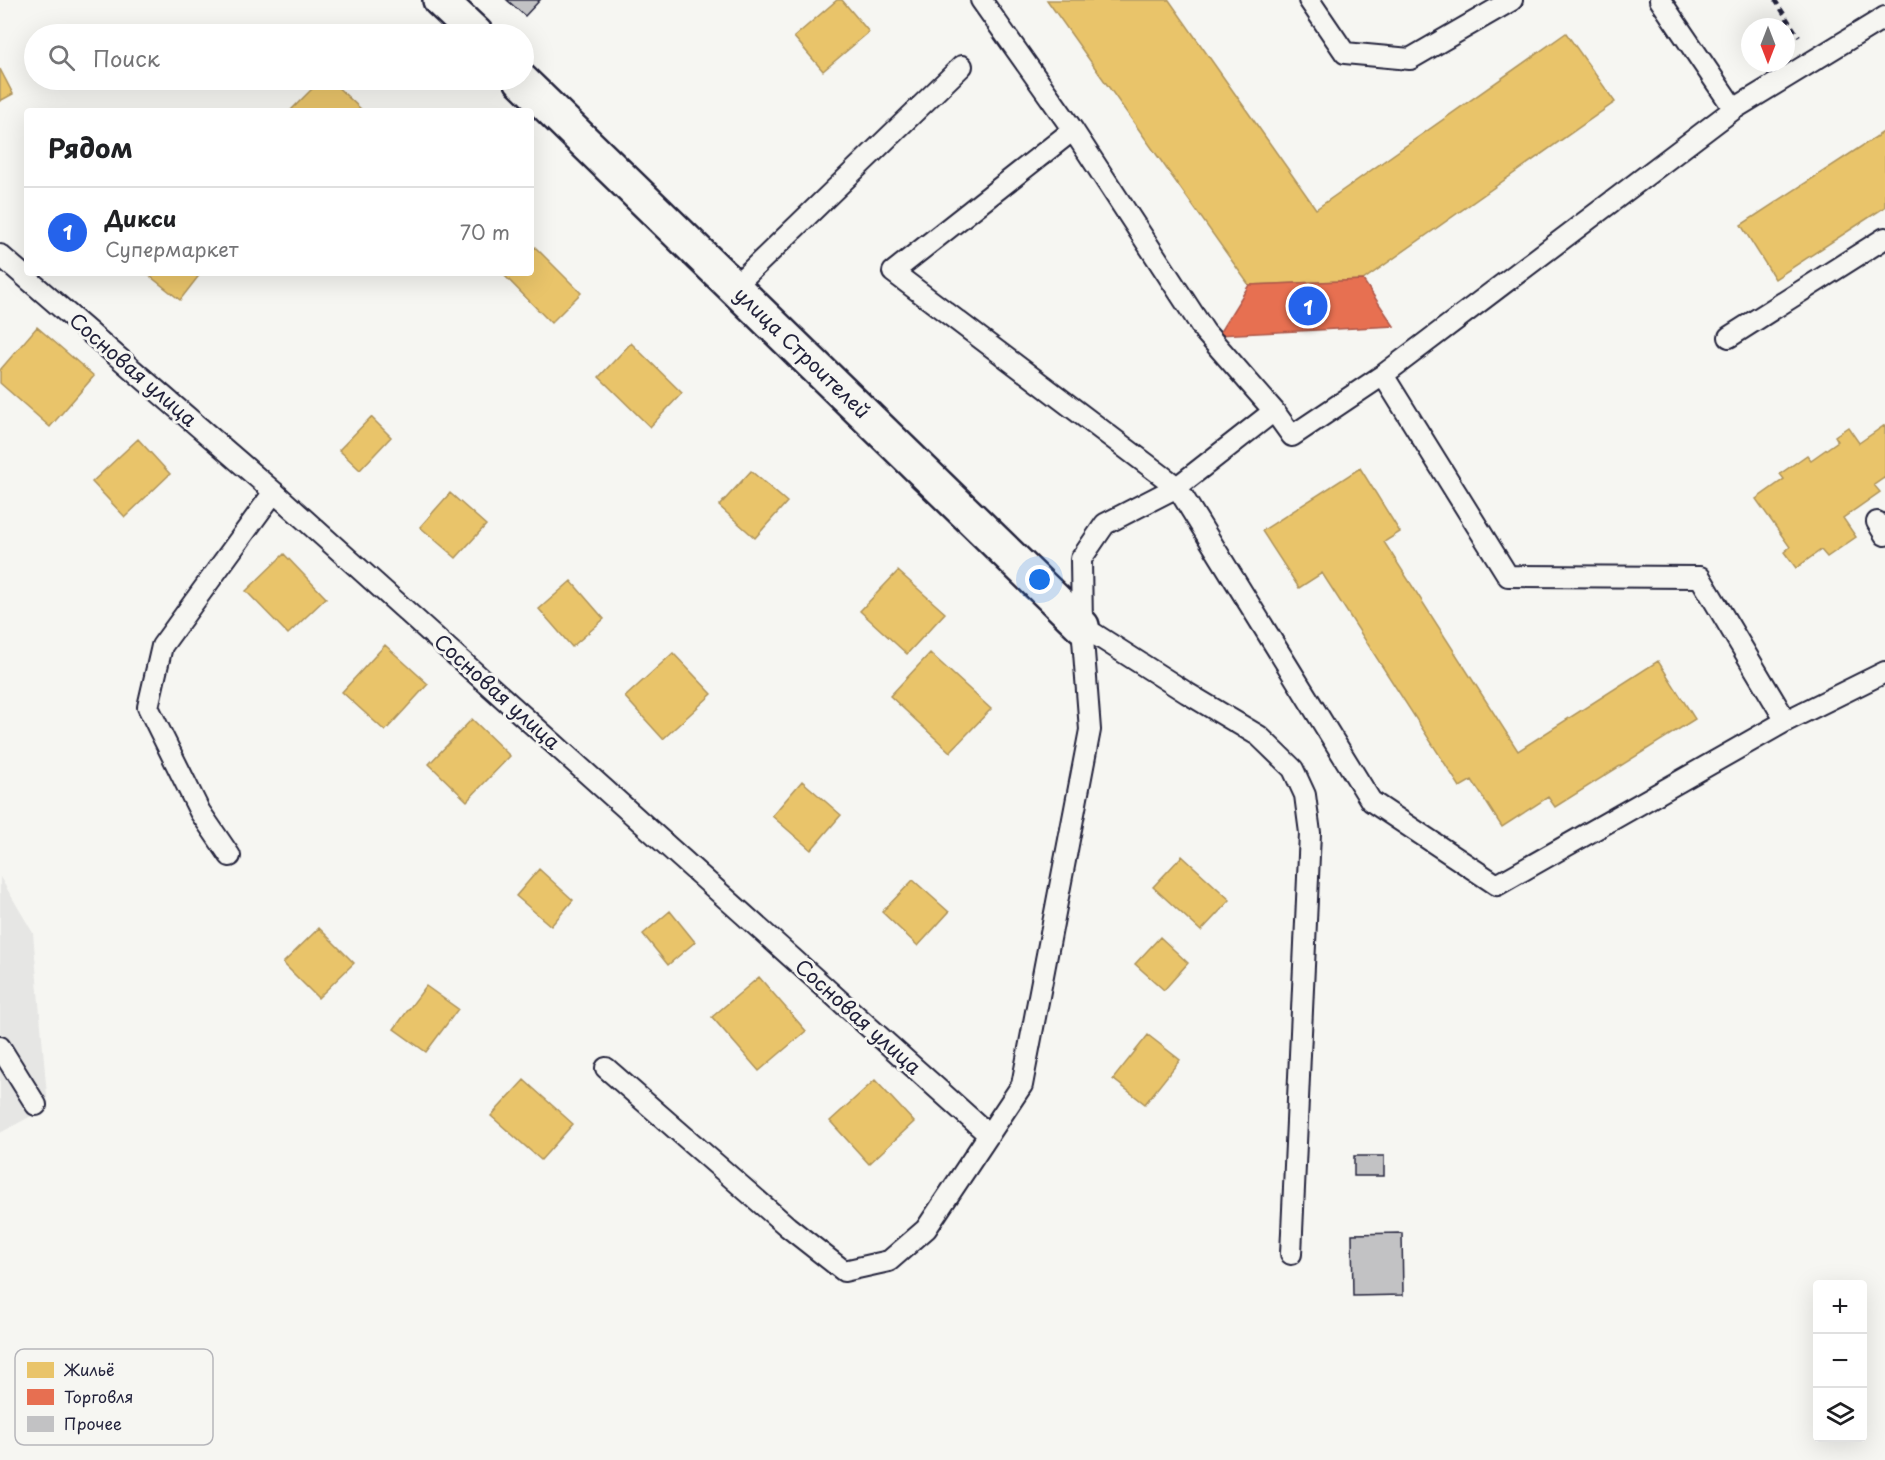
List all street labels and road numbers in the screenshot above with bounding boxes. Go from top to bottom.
street label: улица Строителей [728,279,877,425]
street label: Сосновая улица [63,305,204,434]
street label: Сосновая улица [428,626,568,756]
street label: Сосновая улица [789,951,929,1081]

